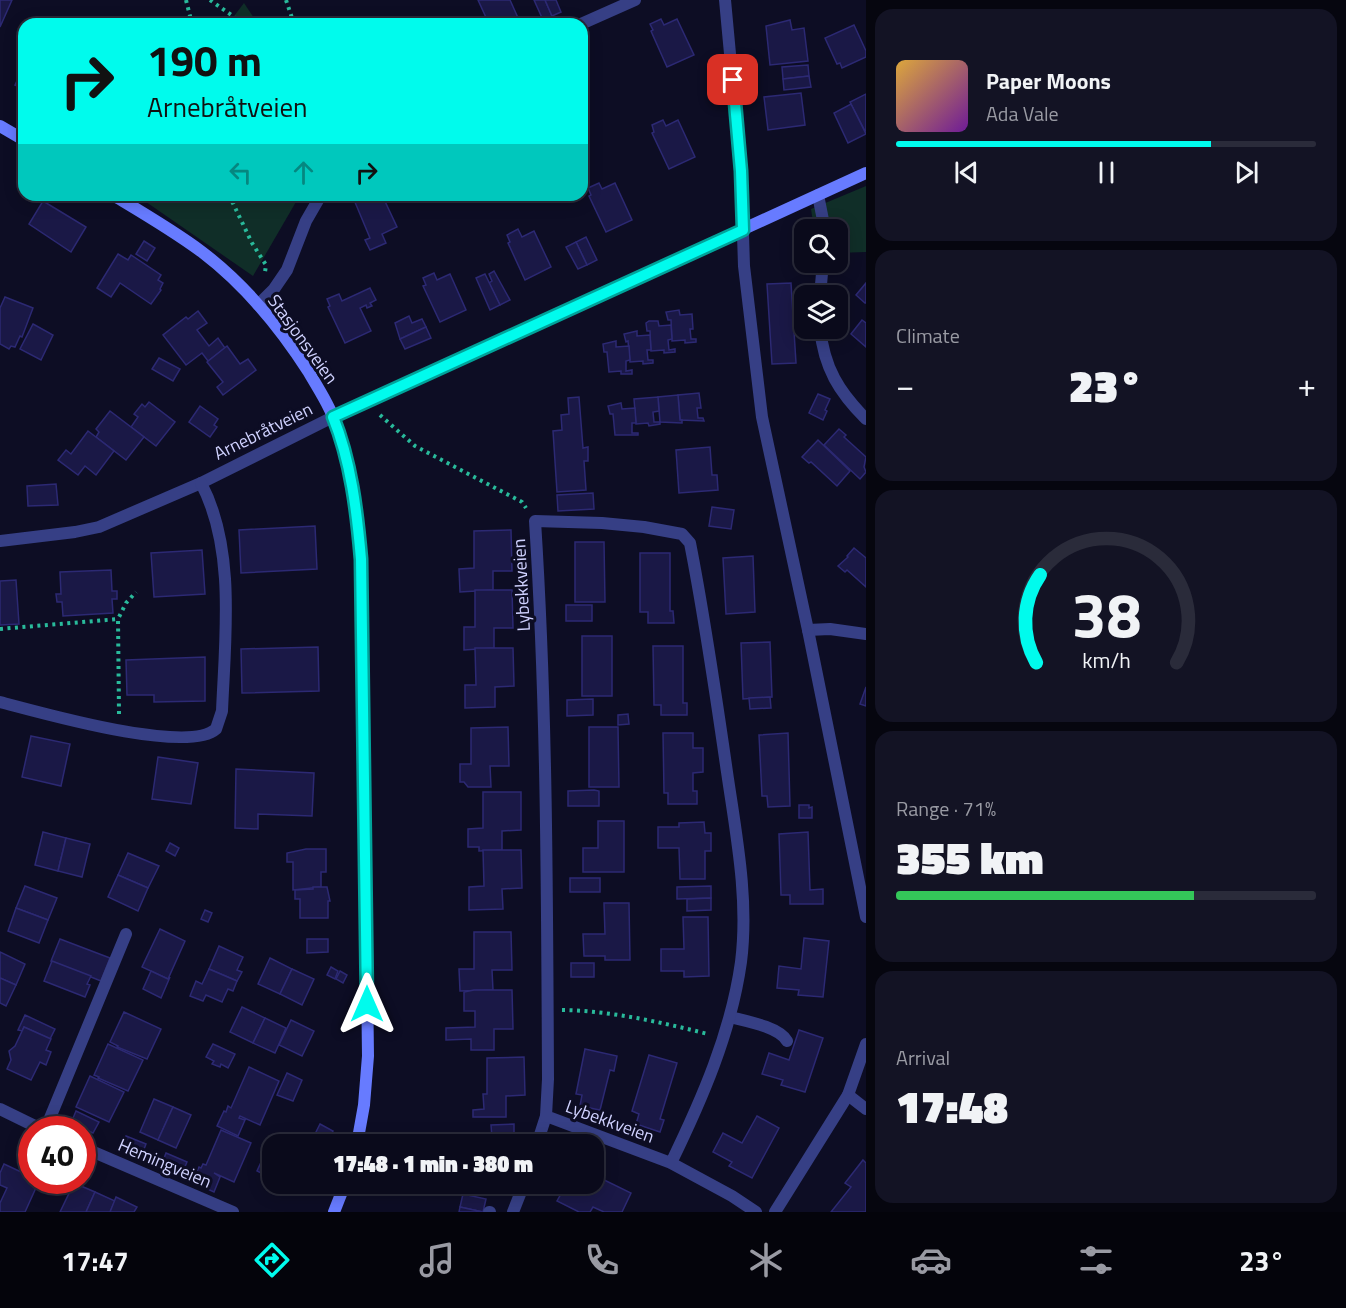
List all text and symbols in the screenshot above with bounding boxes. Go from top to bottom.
text: 190 m [147,28,262,92]
icon: right [48,42,126,120]
pin [707,54,758,105]
icon: arrive [716,63,749,96]
text: Paper Moons [986,64,1111,98]
text: Arnebråtveien [147,86,308,127]
text: Ada Vale [986,98,1059,129]
icon: left [224,156,257,189]
icon: ahead [287,156,320,189]
icon: right [350,156,383,189]
icon: previous [950,156,983,189]
icon: pause [1090,156,1123,189]
icon: next [1230,156,1263,189]
map controls [794,219,848,339]
button: search [794,219,848,273]
button: layers [794,285,848,339]
street label: Stasjonsveien [261,289,345,389]
text: Climate [896,320,960,351]
text: 23° [1069,351,1143,419]
text: − [896,360,914,410]
text: + [1298,360,1316,410]
street label: Arnebråtveien [209,395,317,467]
street label: Lybekkveien [505,538,537,632]
text: 38 [1071,566,1141,661]
text: km/h [1082,644,1130,676]
text: Range · 71% [896,793,996,824]
text: 355 km [896,823,1044,891]
position arrow [335,972,399,1036]
text: Arrival [896,1042,950,1073]
text: 17:48 [896,1072,1008,1140]
street label: Lybekkveien [562,1092,658,1150]
speed limit sign: 40 [18,1116,96,1194]
street label: Hemingveien [114,1131,216,1195]
text: 17:48 · 1 min · 380 m [333,1147,533,1181]
icon: directions [251,1239,293,1281]
icon: music [416,1239,458,1281]
icon: phone [581,1239,623,1281]
icon: climate [745,1239,787,1281]
icon: car [910,1239,952,1281]
icon: filters [1075,1239,1117,1281]
text: 17:47 [61,1240,129,1281]
text: 23° [1239,1240,1285,1281]

